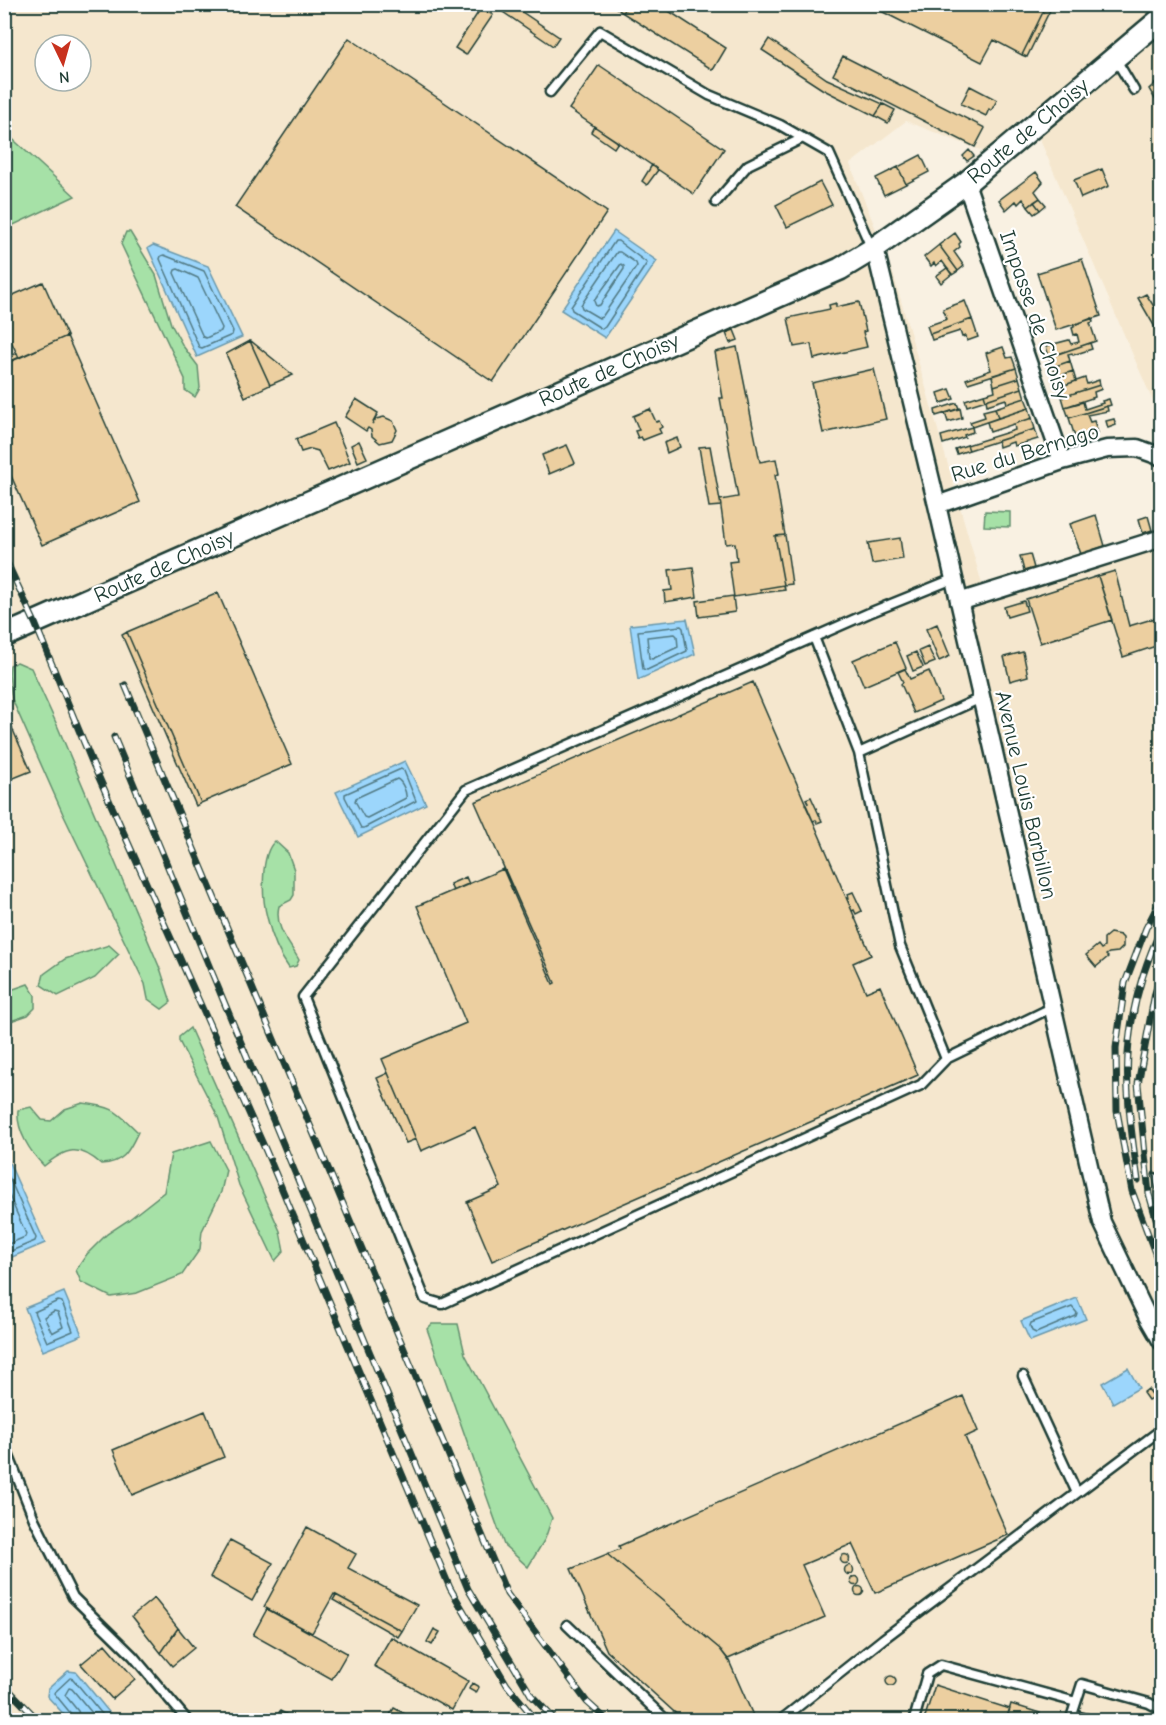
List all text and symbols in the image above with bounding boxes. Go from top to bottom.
north arrow [33,33,93,93]
text: N [58,68,70,86]
street label: Route de Choisy [962,73,1094,189]
street label: Impasse de Choisy [994,227,1076,403]
street label: Route de Choisy [535,327,683,413]
street label: Rue du Bernago [948,418,1102,488]
street label: Route de Choisy [90,523,238,609]
street label: Avenue Louis Barbillon [989,688,1063,902]

